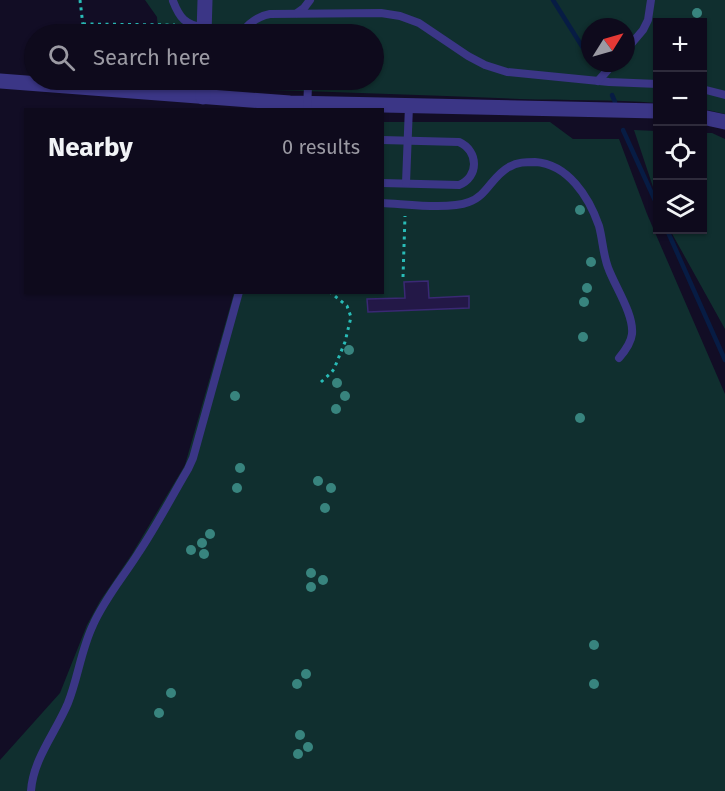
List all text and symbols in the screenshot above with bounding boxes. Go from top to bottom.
north arrow [581,18,635,72]
map controls [653,18,707,234]
button: + [653,18,707,72]
search box [24,24,384,90]
icon: search [45,41,78,74]
text: Search here [93,44,211,71]
button: − [653,72,707,126]
button: locate [653,126,707,180]
text: Nearby [48,132,133,163]
text: 0 results [282,135,360,159]
button: layers [653,180,707,234]

